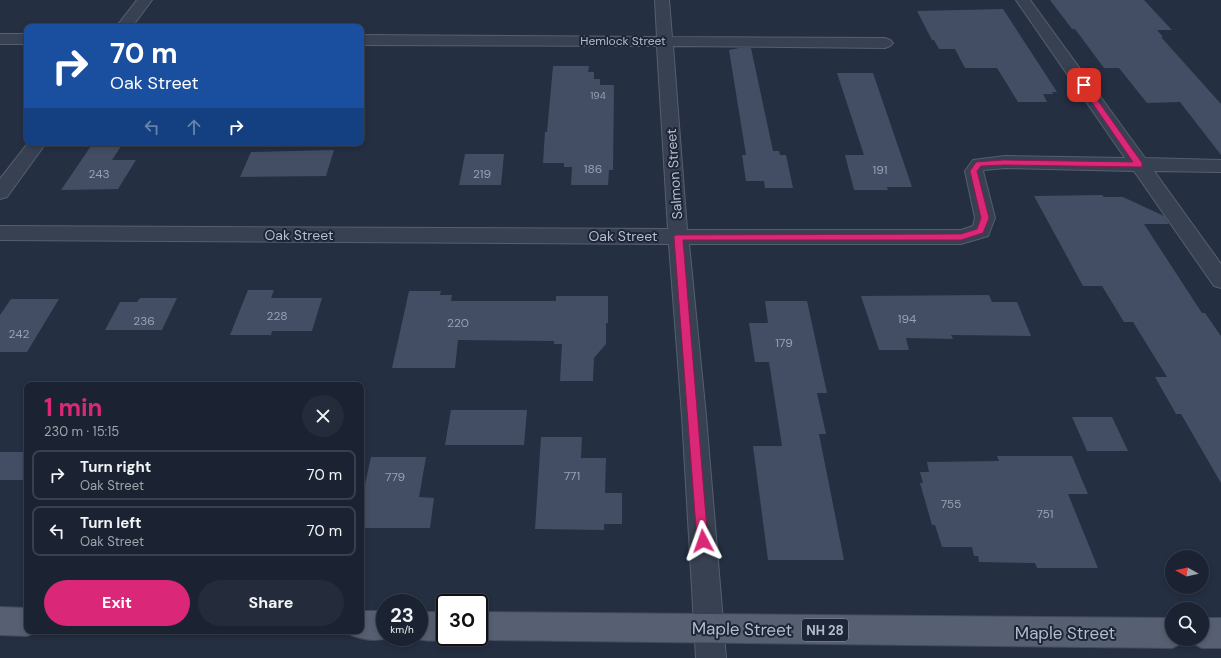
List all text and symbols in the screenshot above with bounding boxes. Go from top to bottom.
street label: Hemlock Street [580,33,666,49]
text: 70 m [110,35,178,72]
icon: right [44,40,96,92]
pin [1067,68,1101,102]
text: Oak Street [110,71,199,95]
icon: arrive [1073,74,1095,96]
house number: 194 [590,89,606,102]
icon: left [141,116,163,138]
icon: ahead [183,116,205,138]
icon: right [225,116,247,138]
street label: Salmon Street [662,128,686,220]
house number: 186 [584,161,602,177]
house number: 191 [873,162,887,178]
house number: 243 [88,166,110,182]
house number: 219 [473,166,491,182]
street label: Oak Street [265,226,333,244]
street label: Oak Street [589,227,657,245]
house number: 228 [267,308,287,324]
house number: 194 [898,311,916,327]
house number: 236 [133,313,155,329]
house number: 220 [447,315,469,331]
house number: 242 [9,326,30,342]
house number: 179 [775,335,793,351]
text: 1 min [44,392,102,423]
button: close [302,395,344,437]
text: 230 m · 15:15 [44,423,119,440]
text: Turn right [80,457,151,477]
icon: right [46,464,68,486]
text: 70 m [307,465,342,485]
house number: 771 [564,468,580,484]
house number: 779 [385,469,405,485]
text: Oak Street [80,477,144,494]
house number: 755 [941,496,961,512]
house number: 751 [1036,506,1054,522]
text: Turn left [80,513,141,533]
icon: left [46,520,68,542]
position arrow [682,520,724,562]
text: 70 m [307,521,342,541]
text: Oak Street [80,533,144,550]
north arrow [1165,550,1209,594]
map controls [1165,550,1209,646]
button: Exit [44,580,190,626]
button: Share [198,580,344,626]
speed limit sign: 30 [436,594,488,646]
text: 23 [390,602,414,628]
button: search [1165,602,1209,646]
street label: Maple Street [692,617,792,641]
road number: NH 28 [802,619,848,641]
street label: Maple Street [1015,622,1115,644]
text: km/h [390,623,414,636]

